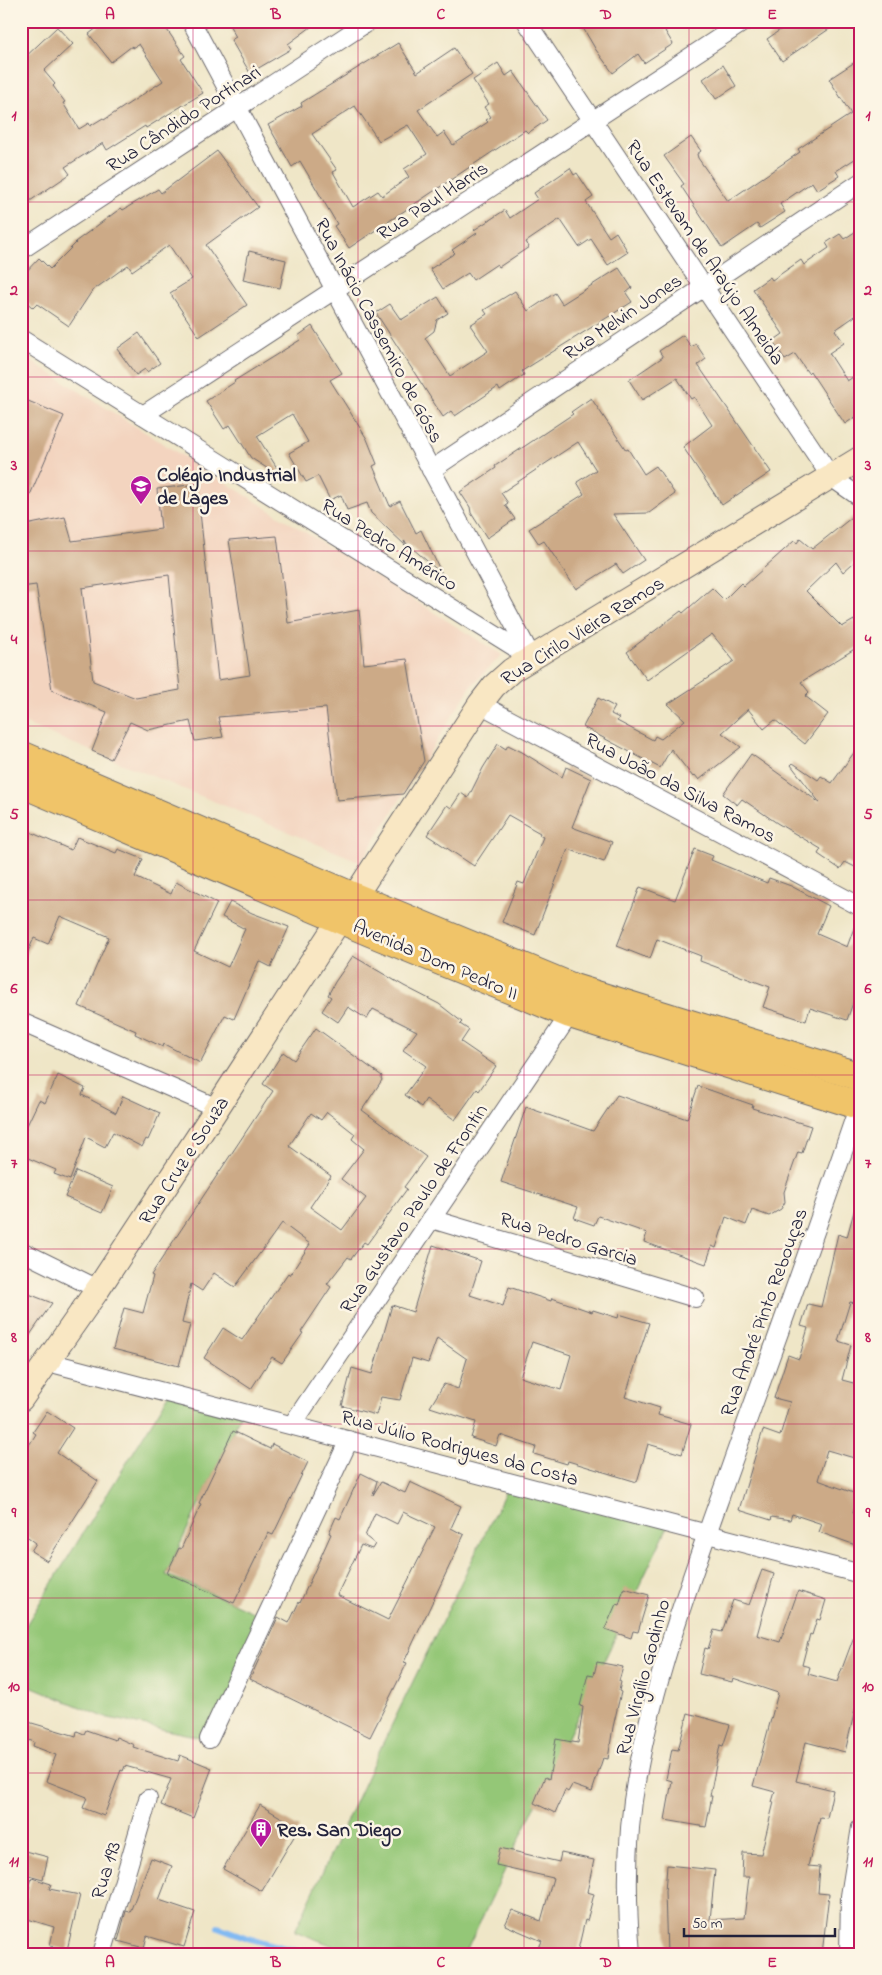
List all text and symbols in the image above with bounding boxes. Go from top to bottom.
text: A [105,3,115,27]
text: B [270,3,282,27]
text: C [437,3,446,27]
text: D [599,3,612,27]
text: E [767,3,777,27]
street label: Rua Cândido Portinari [101,59,267,181]
text: 1 [11,104,17,128]
text: 1 [865,104,871,128]
street label: Rua Estevam de Araújo Almeida [617,135,790,372]
street label: Rua Paul Harris [372,155,495,249]
street label: Rua Inácio Cassemiro de Góss [306,214,450,449]
street label: Rua Melvin Jones [558,267,689,369]
text: 2 [9,279,18,303]
text: 2 [863,279,872,303]
text: 3 [10,454,18,478]
text: 3 [864,454,872,478]
place label: Colégio Industrial de Lages [157,462,296,515]
school or university icon: Colégio Industrial de Lages [129,474,153,505]
street label: Rua Pedro Américo [315,492,463,600]
street label: Rua Cirilo Vieira Ramos [496,570,671,694]
text: 4 [10,628,18,652]
text: 4 [864,628,872,652]
street label: Rua João da Silva Ramos [579,727,780,852]
text: 5 [9,803,19,827]
text: 5 [863,803,873,827]
street label: Avenida Dom Pedro II [348,913,522,1009]
text: 6 [9,977,18,1001]
text: 6 [863,977,872,1001]
street label: Rua Cruz e Souza [133,1091,238,1231]
street label: Rua Gustavo Paulo de Frontin [334,1099,496,1320]
text: 7 [11,1152,18,1176]
text: 7 [865,1152,872,1176]
street label: Rua André Pinto Rebouças [714,1205,817,1421]
street label: Rua Pedro Garcia [496,1206,641,1275]
text: 8 [10,1326,17,1350]
text: 8 [864,1326,871,1350]
street label: Rua Júlio Rodrigues da Costa [337,1404,581,1496]
text: 9 [11,1501,17,1525]
text: 9 [865,1501,871,1525]
street label: Rua Virgílio Godinho [610,1596,680,1759]
text: 10 [8,1675,20,1699]
text: 10 [862,1675,874,1699]
building icon: Res. San Diego [249,1817,273,1848]
place label: Res. San Diego [277,1817,401,1847]
street label: Rua 193 [85,1838,130,1903]
text: 11 [9,1850,20,1874]
text: 11 [863,1850,874,1874]
scale bar [684,1905,836,1937]
text: 50 m [692,1913,723,1935]
text: A [105,1951,115,1975]
text: B [270,1951,282,1975]
text: C [437,1951,446,1975]
text: D [599,1951,612,1975]
text: E [767,1951,777,1975]

